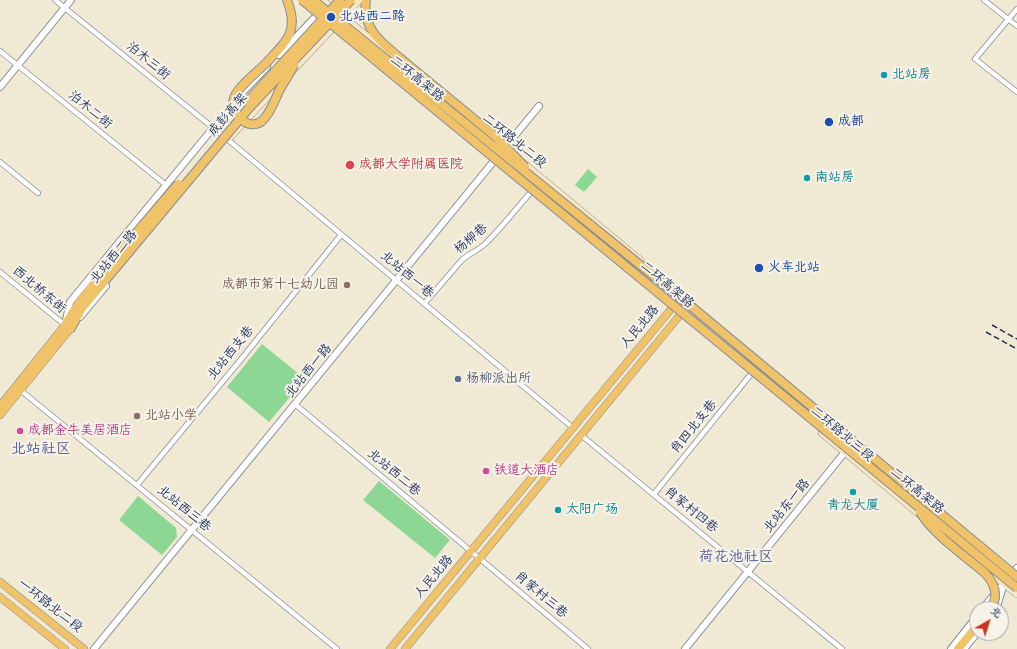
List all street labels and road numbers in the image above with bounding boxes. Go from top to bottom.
street label: 泊木三街 [123,39,173,83]
street label: 二环高架路 [387,52,447,106]
street label: 泊木二街 [65,88,115,132]
street label: 成彭高架 [205,90,251,140]
street label: 二环路北二段 [479,110,549,172]
street label: 杨柳巷 [451,220,491,258]
street label: 北站西二路 [87,227,141,287]
street label: 北站西一巷 [377,248,437,302]
street label: 二环高架路 [637,258,697,312]
street label: 西北桥东街 [9,263,69,317]
street label: 人民北路 [617,302,663,352]
street label: 北站西支巷 [204,323,258,383]
street label: 北站西一路 [282,341,336,401]
street label: 肖四北支巷 [667,397,721,457]
street label: 二环路北三段 [807,403,877,465]
street label: 北站西二巷 [364,446,424,500]
street label: 二环高架路 [887,464,947,518]
street label: 北站东一路 [760,476,814,536]
street label: 北站西三巷 [154,482,214,536]
street label: 肖家村四巷 [661,483,721,537]
street label: 人民北路 [411,552,457,602]
street label: 肖家村三巷 [511,568,571,622]
street label: 一环路北二段 [14,576,86,636]

